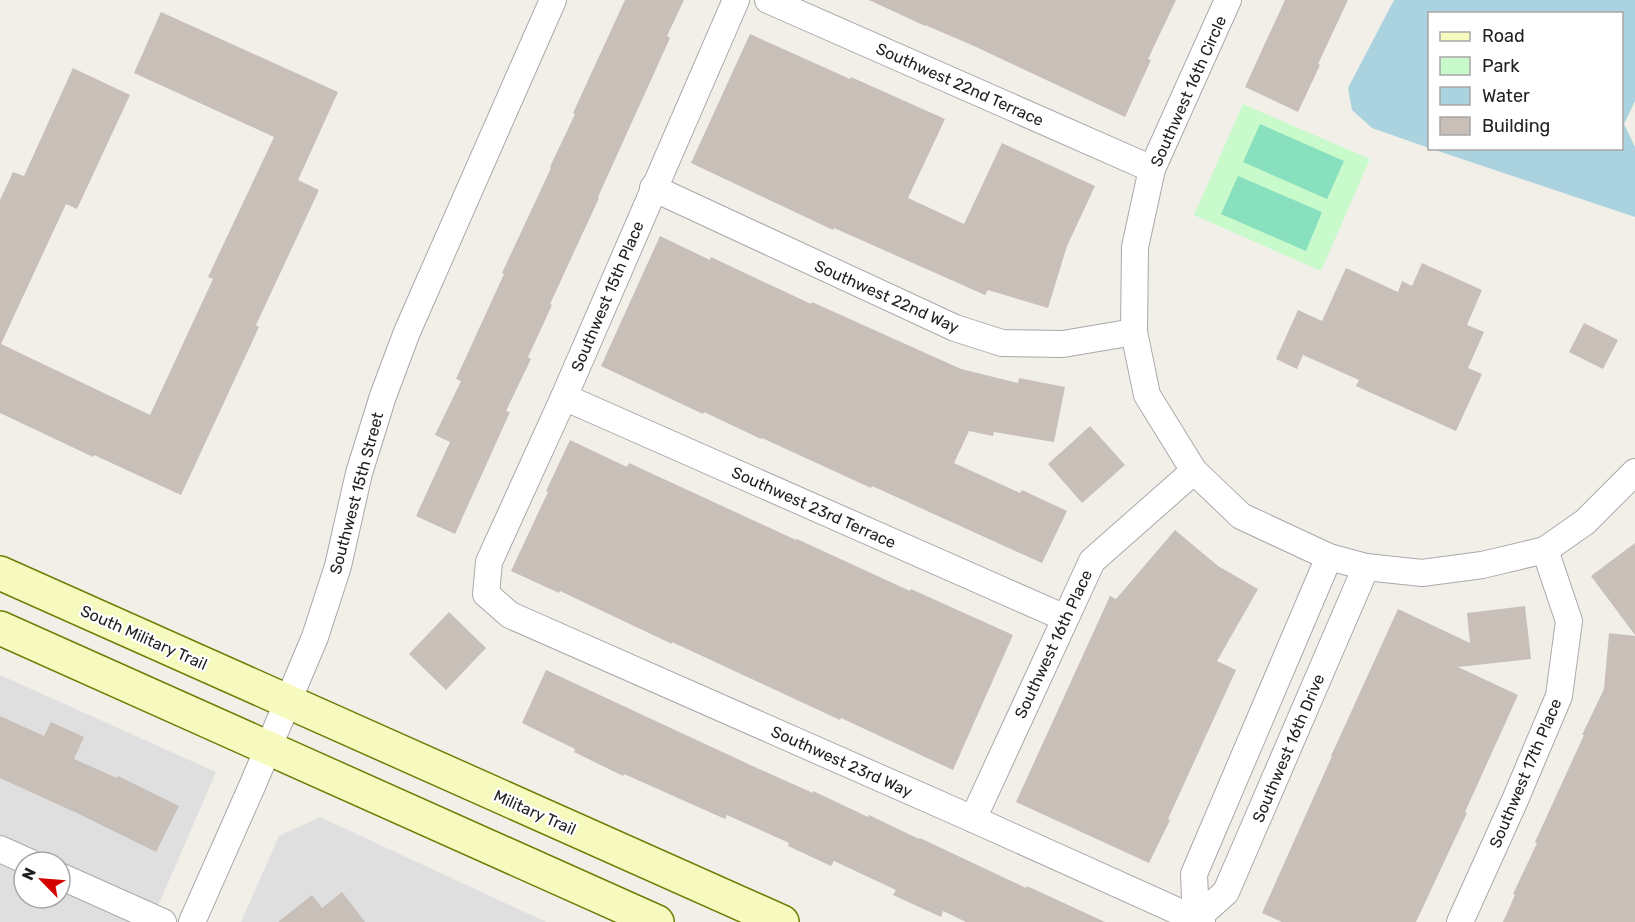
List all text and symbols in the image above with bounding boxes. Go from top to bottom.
legend [1428,12,1623,150]
street label: Southwest 16th Circle [1147,13,1230,170]
text: Road [1482,25,1525,47]
street label: Southwest 22nd Terrace [873,39,1047,130]
text: Park [1482,55,1520,77]
text: Water [1482,85,1530,107]
text: Building [1482,115,1550,137]
street label: Southwest 15th Place [567,218,648,374]
street label: Southwest 22nd Way [812,256,962,337]
street label: Southwest 15th Street [326,410,387,576]
street label: Southwest 23rd Terrace [729,463,899,552]
street label: Southwest 16th Place [1011,567,1096,722]
street label: South Military Trail [78,601,210,674]
street label: Southwest 16th Drive [1249,671,1328,825]
street label: Southwest 17th Place [1485,696,1566,851]
street label: Southwest 23rd Way [768,722,916,801]
street label: Military Trail [491,786,579,839]
north arrow [12,850,72,910]
text: N [18,865,40,883]

